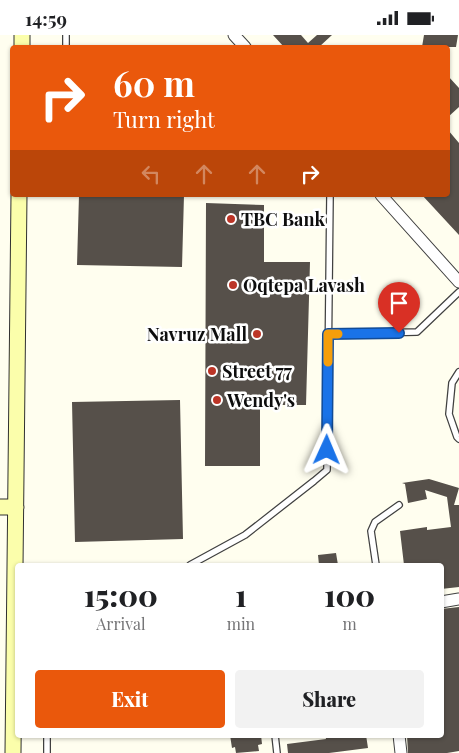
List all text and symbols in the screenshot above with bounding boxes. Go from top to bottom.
text: 14:59 [25,5,67,31]
text: 60 m [113,59,195,106]
icon: right [30,65,95,130]
text: Turn right [113,104,215,134]
icon: left [137,160,165,188]
icon: ahead [190,160,218,188]
icon: ahead [243,160,271,188]
icon: right [296,160,324,188]
place label: TBC Bank [241,207,325,231]
marker: TBC Bank [225,213,237,225]
place label: Oqtepa Lavash [243,273,365,297]
marker: Oqtepa Lavash [227,279,239,291]
pin [378,282,420,333]
icon: arrive [385,289,413,317]
place label: Navruz Mall [147,322,247,346]
marker: Navruz Mall [251,328,263,340]
place label: Street 77 [222,359,293,383]
marker: Street 77 [206,365,218,377]
place label: Wendy's [226,388,295,412]
marker: Wendy's [211,394,223,406]
position arrow [300,423,352,475]
text: 15:00 [84,575,158,615]
text: 1 [235,575,247,615]
text: 100 [324,575,375,615]
text: Arrival [96,613,145,634]
text: min [227,613,255,634]
text: m [342,613,357,634]
button: Exit [35,670,225,728]
button: Share [235,670,424,728]

